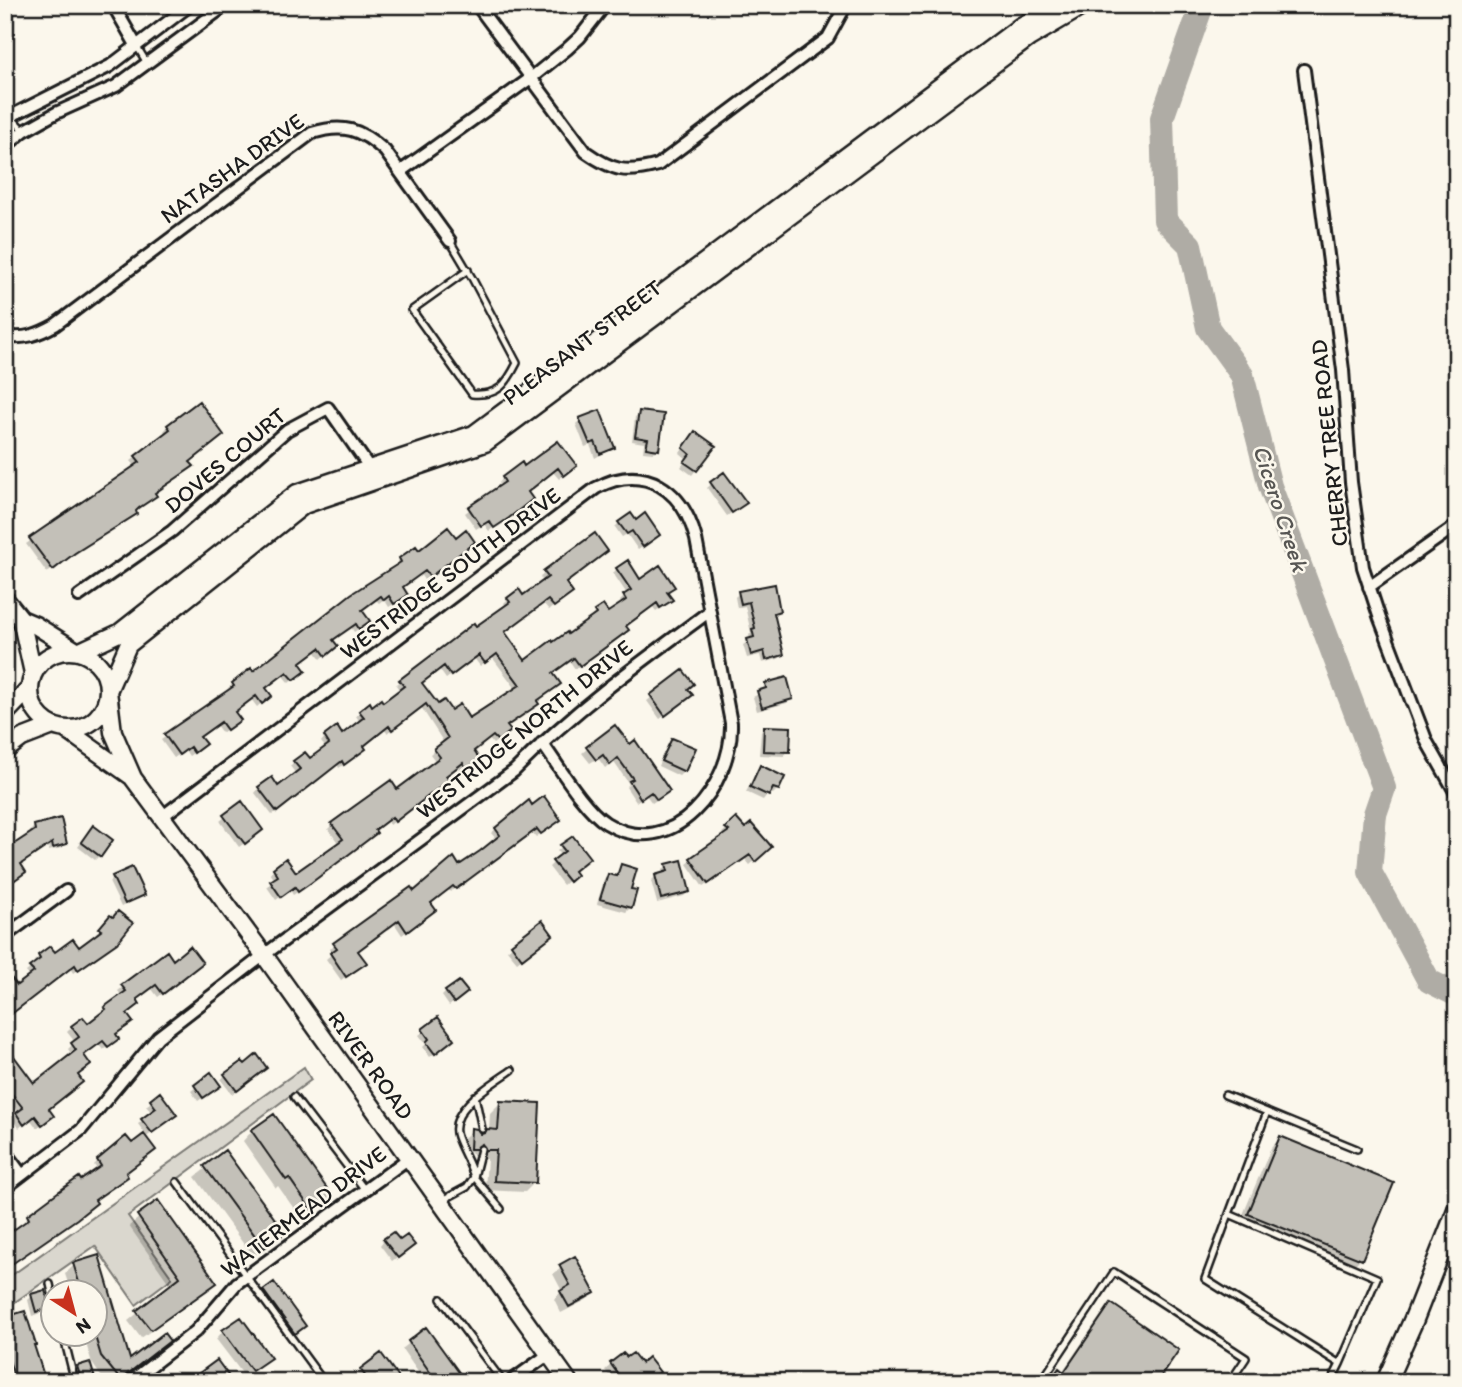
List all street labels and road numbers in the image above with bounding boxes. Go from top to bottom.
street label: NATASHA DRIVE [155,107,309,229]
street label: PLEASANT STREET [497,273,667,411]
street label: CHERRY TREE ROAD [1304,338,1354,548]
street label: DOVES COURT [158,401,292,519]
street label: WESTRIDGE SOUTH DRIVE [334,481,566,665]
street label: WESTRIDGE NORTH DRIVE [410,633,638,825]
street label: RIVER ROAD [322,1005,420,1125]
street label: WATERMEAD DRIVE [214,1139,392,1283]

